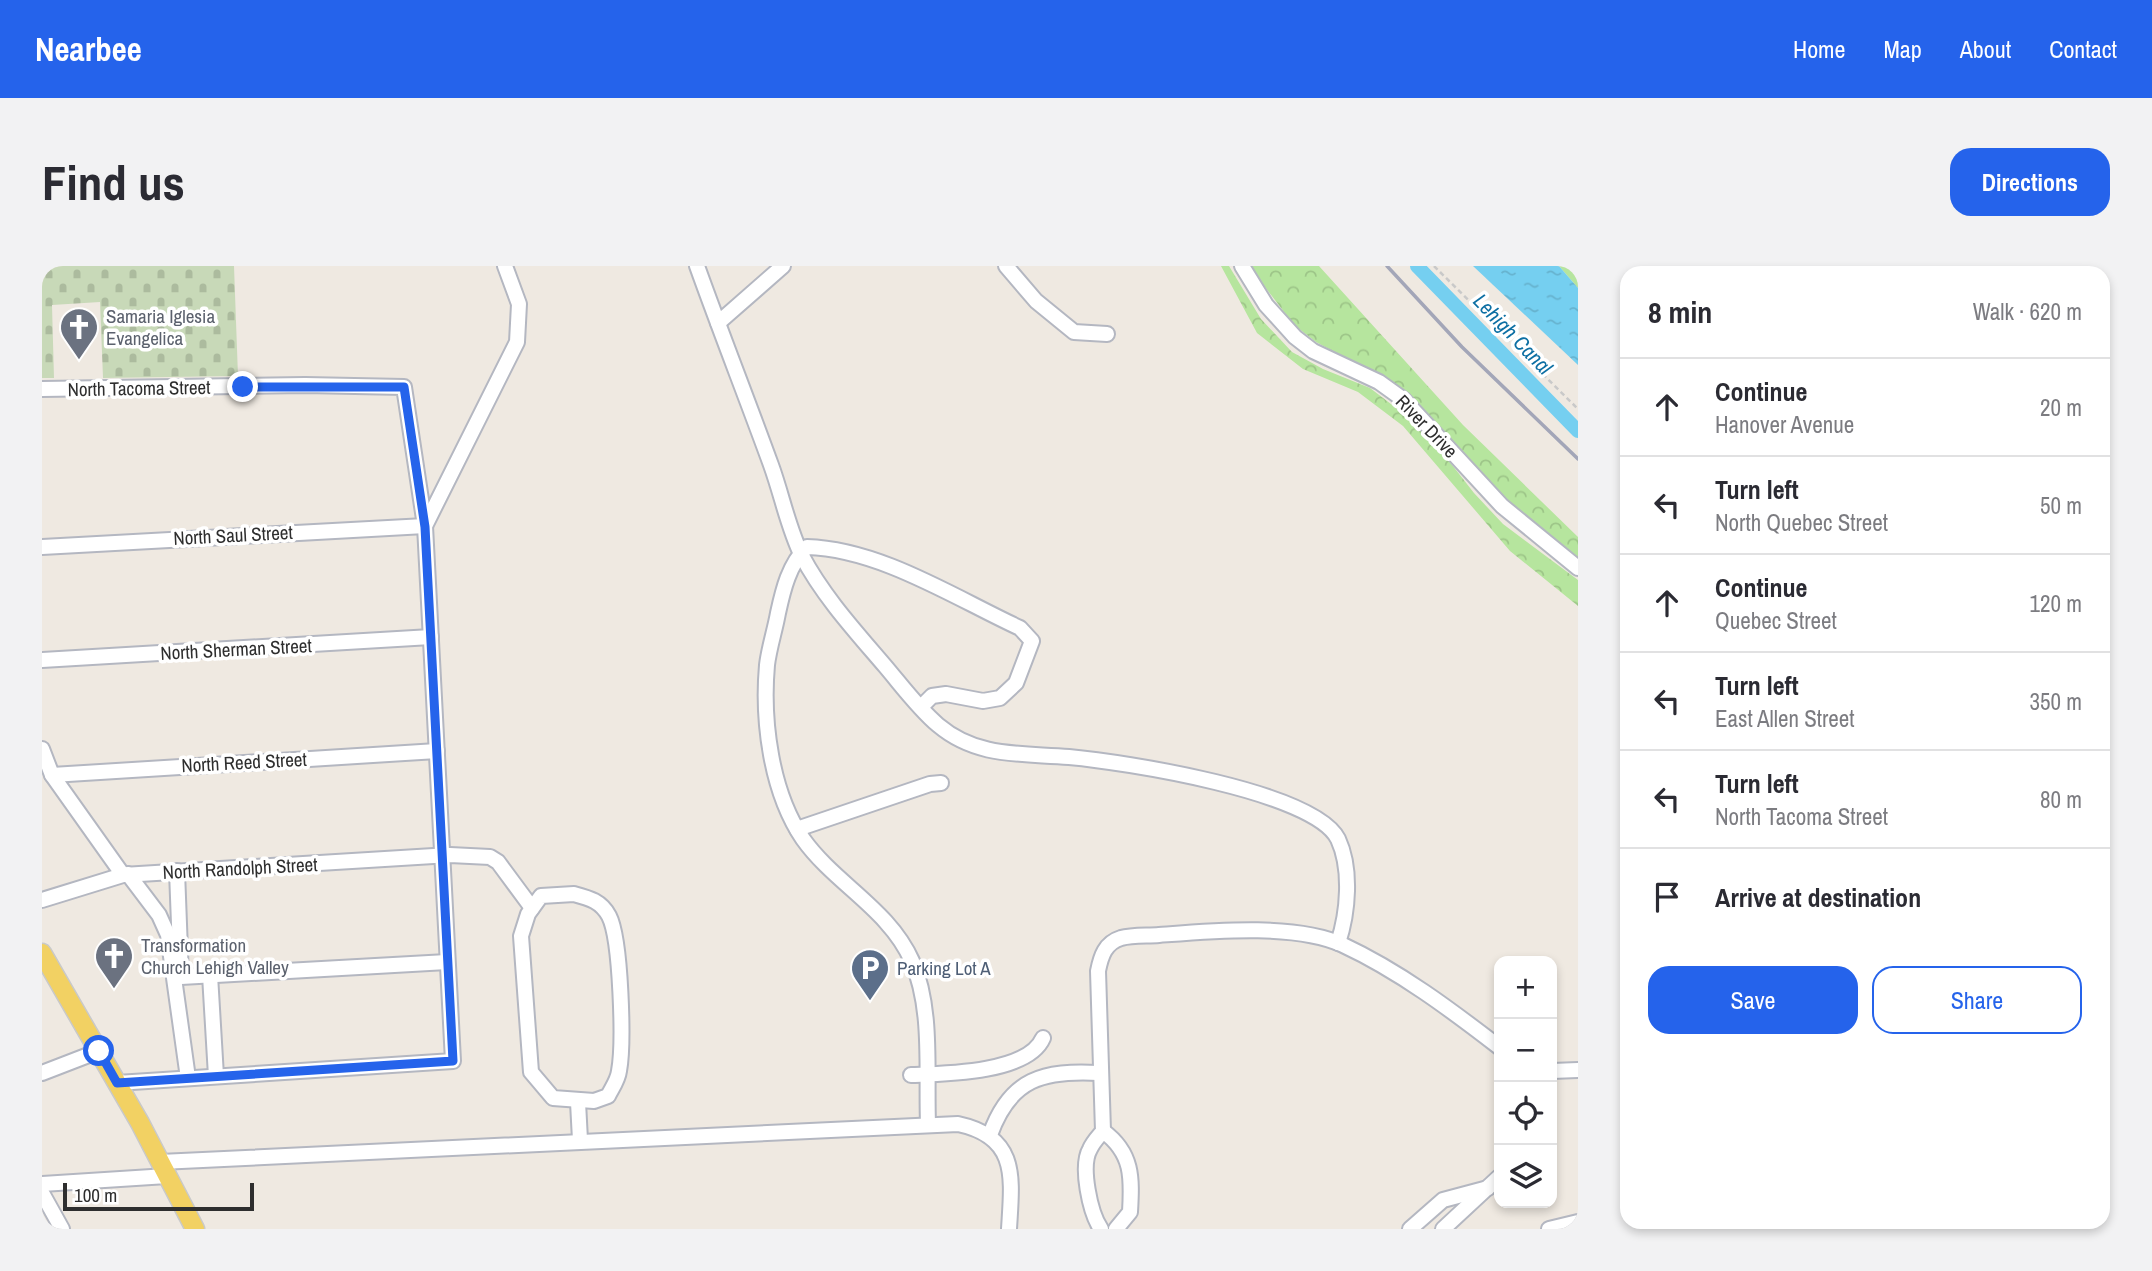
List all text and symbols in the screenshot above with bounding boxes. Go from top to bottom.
text: Nearbee [35,27,142,71]
text: Home [1793,33,1845,65]
text: Map [1883,33,1922,65]
text: About [1960,33,2011,65]
text: Contact [2049,33,2117,65]
button: Directions [1950,148,2110,216]
text: Find us [42,149,185,215]
water label: Lehigh Canal [1467,287,1560,382]
text: 8 min [1648,292,1712,332]
text: Walk · 620 m [1973,296,2082,327]
place label: Samaria Iglesia Evangelica [106,303,215,351]
church icon: Samaria Iglesia Evangelica [58,306,100,361]
route end [227,371,258,402]
street label: North Tacoma Street [67,374,211,402]
text: Continue [1715,374,1807,409]
icon: ahead [1648,388,1686,426]
street label: River Drive [1390,389,1464,463]
text: 20 m [2040,392,2082,423]
text: Hanover Avenue [1715,409,1854,440]
text: Turn left [1715,472,1799,507]
icon: left [1648,486,1686,524]
text: 50 m [2040,490,2082,521]
text: North Quebec Street [1715,507,1888,538]
street label: North Saul Street [173,519,294,551]
text: Continue [1715,570,1807,605]
icon: ahead [1648,584,1686,622]
text: 120 m [2030,588,2082,619]
text: Quebec Street [1715,605,1837,636]
street label: North Sherman Street [160,632,313,666]
text: Turn left [1715,668,1799,703]
icon: left [1648,682,1686,720]
text: 350 m [2030,686,2082,717]
text: East Allen Street [1715,703,1854,734]
street label: North Reed Street [181,746,308,778]
text: Turn left [1715,766,1799,801]
icon: left [1648,780,1686,818]
text: 80 m [2040,784,2082,815]
text: North Tacoma Street [1715,801,1888,832]
street label: North Randolph Street [162,851,319,885]
icon: arrive [1648,878,1686,916]
text: Arrive at destination [1715,880,1921,915]
place label: Transformation Church Lehigh Valley [141,932,289,980]
church icon: Transformation Church Lehigh Valley [93,935,135,990]
parking icon: Parking Lot A [849,947,891,1002]
place label: Parking Lot A [897,955,991,981]
map controls [1494,956,1557,1208]
button: + [1494,956,1557,1019]
button: Save [1648,966,1858,1034]
button: Share [1872,966,2082,1034]
button: − [1494,1019,1557,1082]
route start [83,1035,114,1066]
button: locate [1494,1082,1557,1145]
button: layers [1494,1145,1557,1208]
scale bar [63,1180,254,1212]
text: 100 m [74,1182,117,1208]

